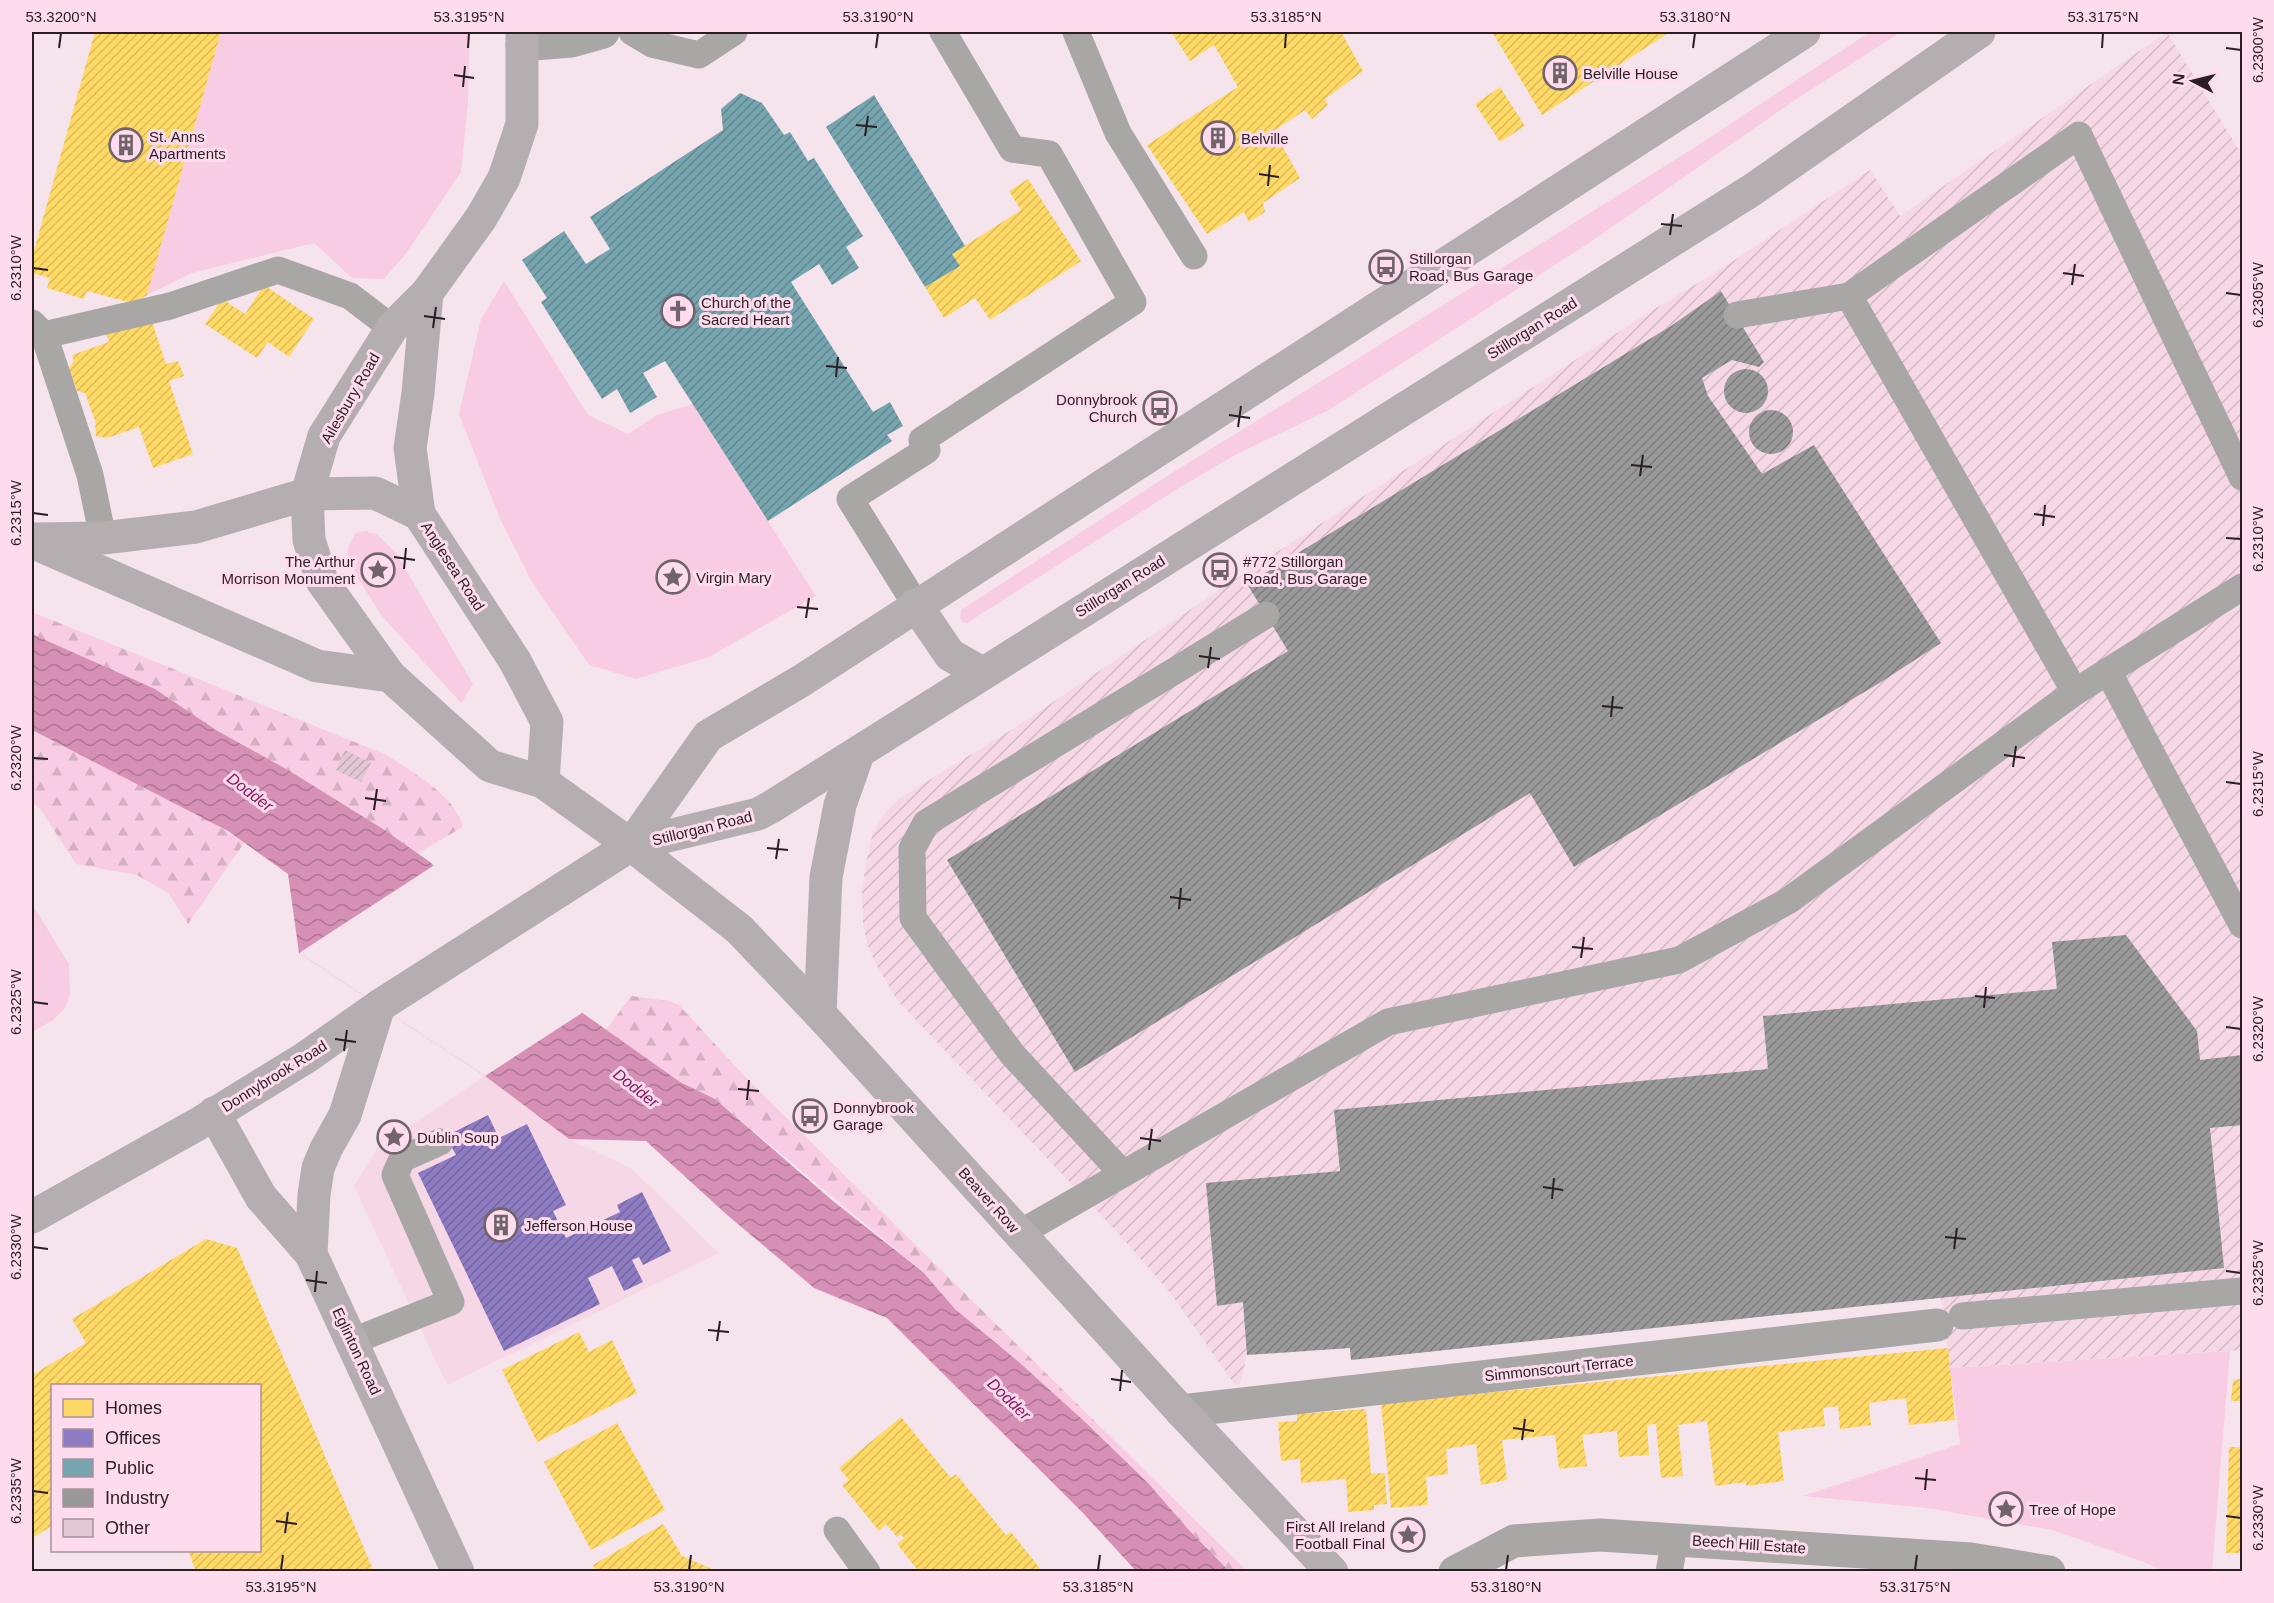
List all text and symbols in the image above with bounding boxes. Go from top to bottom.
text: 53.3200°N [25,8,97,25]
text: 53.3195°N [433,8,505,25]
text: 53.3190°N [842,8,914,25]
text: 53.3185°N [1250,8,1322,25]
text: 53.3180°N [1659,8,1731,25]
text: 53.3175°N [2067,8,2139,25]
text: 6.2300°W [2249,16,2266,83]
north arrow [2163,51,2223,111]
building icon: Belville House [1542,55,1578,91]
place label: Belville House [1583,65,1678,82]
text: N [2169,72,2188,86]
building icon: Belville [1200,120,1236,156]
building icon: St. Anns Apartments [108,127,144,163]
place label: St. Anns Apartments [149,128,226,162]
place label: Belville [1241,130,1289,147]
text: 6.2310°W [7,234,24,301]
bus stop icon: Stillorgan Road, Bus Garage [1368,249,1404,285]
place label: Stillorgan Road, Bus Garage [1409,250,1533,284]
text: 6.2305°W [2249,261,2266,328]
church icon: Church of the Sacred Heart [660,293,696,329]
place label: Church of the Sacred Heart [701,294,791,328]
street label: Stillorgan Road [1484,294,1580,362]
street label: Ailesbury Road [317,350,383,446]
bus stop icon: Donnybrook Church [1142,390,1178,426]
place label: Donnybrook Church [1056,391,1137,425]
text: 6.2315°W [7,479,24,546]
text: 6.2310°W [2249,505,2266,572]
street label: Anglesea Road [418,518,488,614]
place icon: The Arthur Morrison Monument [360,552,396,588]
street label: Stillorgan Road [1072,552,1168,620]
bus stop icon: #772 Stillorgan Road, Bus Garage [1202,552,1238,588]
place label: The Arthur Morrison Monument [222,553,356,587]
place label: #772 Stillorgan Road, Bus Garage [1243,553,1367,587]
place icon: Virgin Mary [655,559,691,595]
place label: Virgin Mary [696,569,772,586]
text: 6.2320°W [7,724,24,791]
text: 6.2315°W [2249,750,2266,817]
water label: Dodder [224,769,277,815]
street label: Stillorgan Road [650,807,754,849]
text: 6.2325°W [7,968,24,1035]
text: 6.2320°W [2249,995,2266,1062]
street label: Donnybrook Road [218,1037,330,1115]
water label: Dodder [610,1065,662,1111]
bus stop icon: Donnybrook Garage [792,1098,828,1134]
place label: Donnybrook Garage [833,1099,914,1133]
place icon: Dublin Soup [376,1119,412,1155]
place label: Dublin Soup [417,1129,499,1146]
street label: Beaver Row [955,1164,1023,1236]
building icon: Jefferson House [483,1207,519,1243]
text: 6.2330°W [7,1213,24,1280]
place label: Jefferson House [524,1217,633,1234]
text: 6.2325°W [2249,1239,2266,1306]
street label: Eglinton Road [329,1305,385,1397]
street label: Simmonscourt Terrace [1484,1352,1634,1384]
water label: Dodder [984,1375,1034,1424]
legend [51,1384,261,1552]
text: Homes [105,1398,162,1418]
text: Offices [105,1428,161,1448]
text: 6.2335°W [7,1457,24,1524]
text: Public [105,1458,154,1478]
text: 6.2330°W [2249,1484,2266,1551]
text: Industry [105,1488,169,1508]
place icon: Tree of Hope [1988,1491,2024,1527]
place label: Tree of Hope [2029,1501,2116,1518]
place icon: First All Ireland Football Final [1390,1517,1426,1553]
text: Other [105,1518,150,1538]
place label: First All Ireland Football Final [1286,1518,1385,1552]
street label: Beech Hill Estate [1691,1532,1807,1556]
text: 53.3195°N [245,1578,317,1595]
text: 53.3190°N [653,1578,725,1595]
text: 53.3185°N [1062,1578,1134,1595]
text: 53.3180°N [1470,1578,1542,1595]
text: 53.3175°N [1879,1578,1951,1595]

